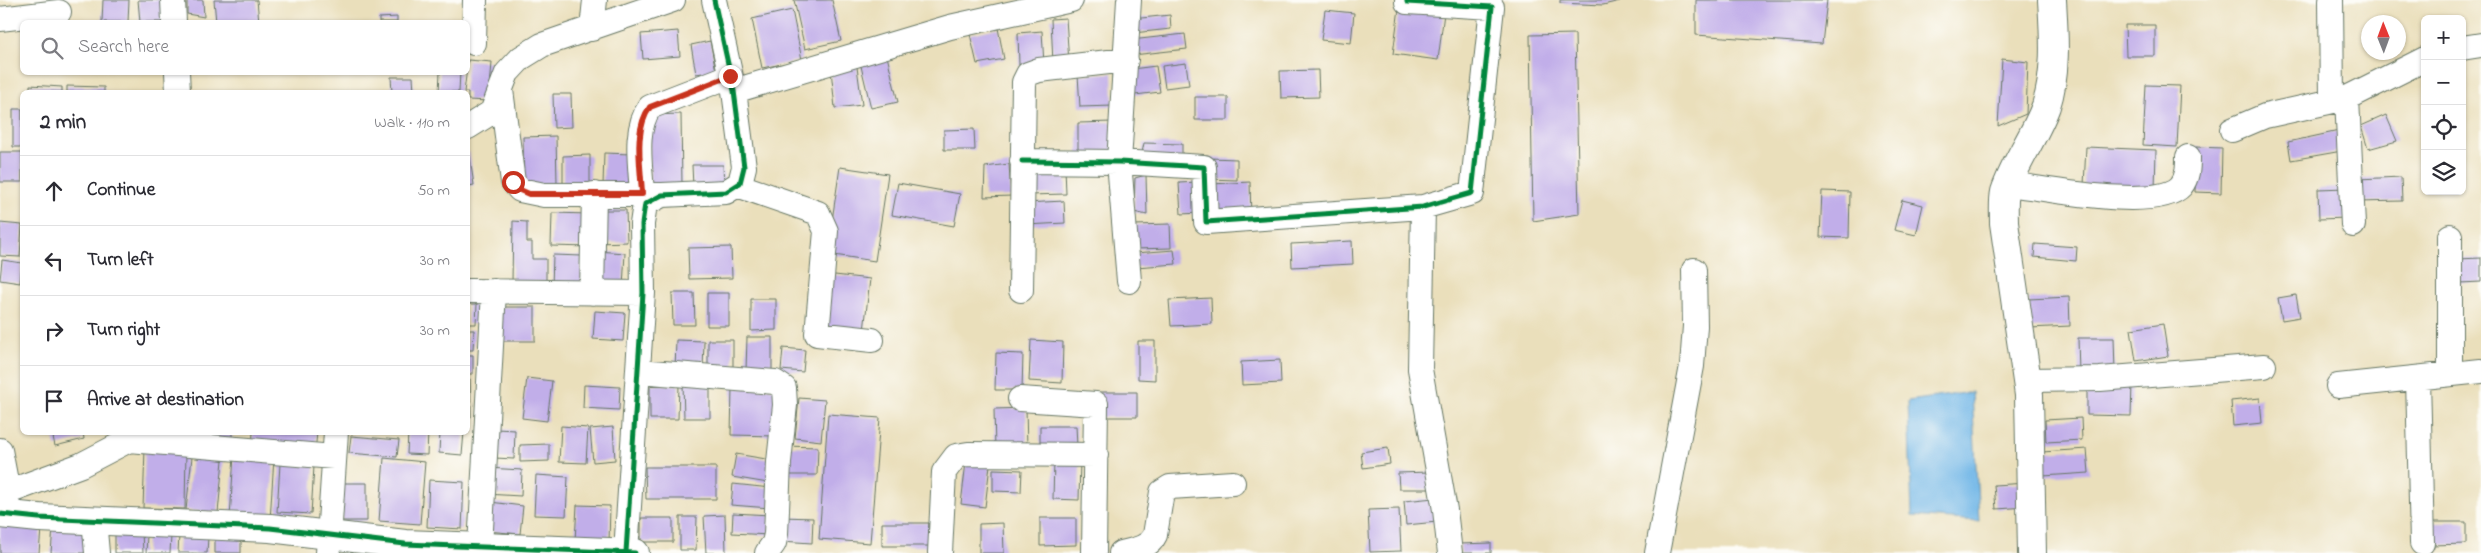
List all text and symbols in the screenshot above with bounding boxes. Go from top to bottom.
north arrow [2361,15,2406,60]
map controls [2421,15,2466,195]
button: + [2421,15,2466,60]
search box [20,20,470,75]
icon: search [38,34,66,62]
text: Search here [78,34,169,61]
button: − [2421,60,2466,105]
route end [719,65,742,88]
button: locate [2421,105,2466,150]
text: 2 min [40,108,86,138]
text: Walk · 110 m [374,111,450,135]
button: layers [2421,150,2466,195]
route start [502,171,525,194]
icon: ahead [40,177,68,205]
text: Continue [87,177,155,204]
text: 50 m [418,179,450,203]
icon: left [40,247,68,275]
text: Turn left [87,247,154,274]
text: 30 m [420,249,450,273]
icon: right [40,317,68,345]
text: Turn right [87,317,160,344]
text: 30 m [420,319,450,343]
icon: arrive [40,387,68,415]
text: Arrive at destination [87,387,244,414]

